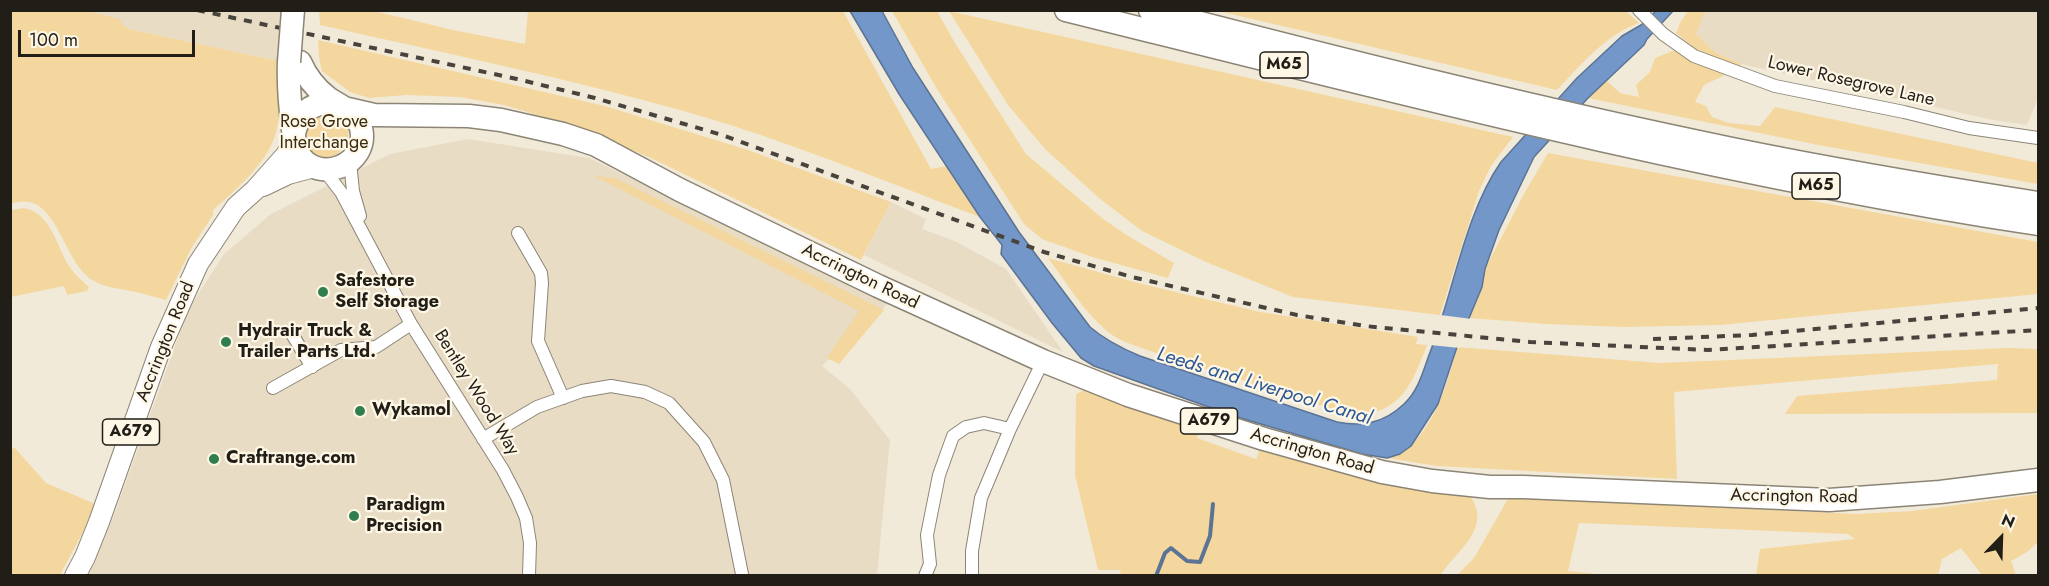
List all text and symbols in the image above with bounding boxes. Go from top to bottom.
scale bar [21,18,198,56]
text: 100 m [29,27,78,53]
road number: M65 [1260,52,1308,78]
street label: Lower Rosegrove Lane [1766,52,1936,112]
park label: Rose Grove Interchange [279,112,369,154]
road number: M65 [1792,173,1840,199]
street label: Accrington Road [798,239,922,315]
place label: Safestore Self Storage [335,271,439,314]
street label: Accrington Road [132,279,200,405]
marker: Safestore Self Storage [316,285,330,299]
place label: Hydrair Truck & Trailer Parts Ltd. [238,321,376,364]
street label: Bentley Wood Way [429,326,523,460]
marker: Hydrair Truck & Trailer Parts Ltd. [219,335,233,349]
water label: Leeds and Liverpool Canal [1154,343,1374,431]
place label: Wykamol [372,400,451,422]
marker: Wykamol [353,404,367,418]
road number: A679 [1180,408,1238,434]
road number: A679 [102,419,160,445]
street label: Accrington Road [1248,424,1376,480]
place label: Craftrange.com [226,448,356,470]
marker: Craftrange.com [207,452,221,466]
street label: Accrington Road [1730,485,1858,509]
place label: Paradigm Precision [366,495,445,538]
north arrow [1971,508,2031,568]
text: N [1998,508,2019,534]
marker: Paradigm Precision [347,509,361,523]

